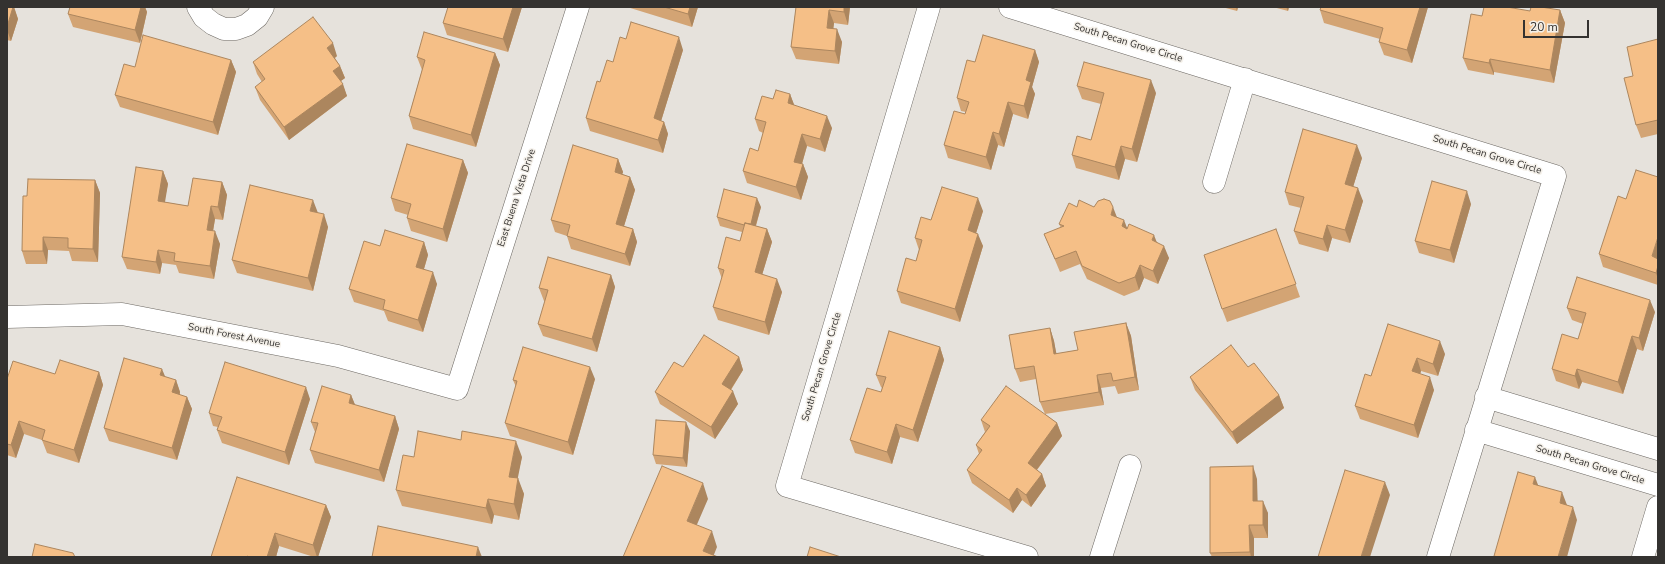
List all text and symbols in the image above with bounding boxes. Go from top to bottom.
scale bar [1525,12,1591,38]
text: 20 m [1530,19,1558,35]
street label: South Pecan Grove Circle [1072,21,1184,65]
street label: South Pecan Grove Circle [1431,133,1543,177]
street label: East Buena Vista Drive [496,148,538,248]
street label: South Pecan Grove Circle [800,311,844,423]
street label: South Forest Avenue [187,321,281,351]
street label: South Pecan Grove Circle [1534,443,1646,487]

